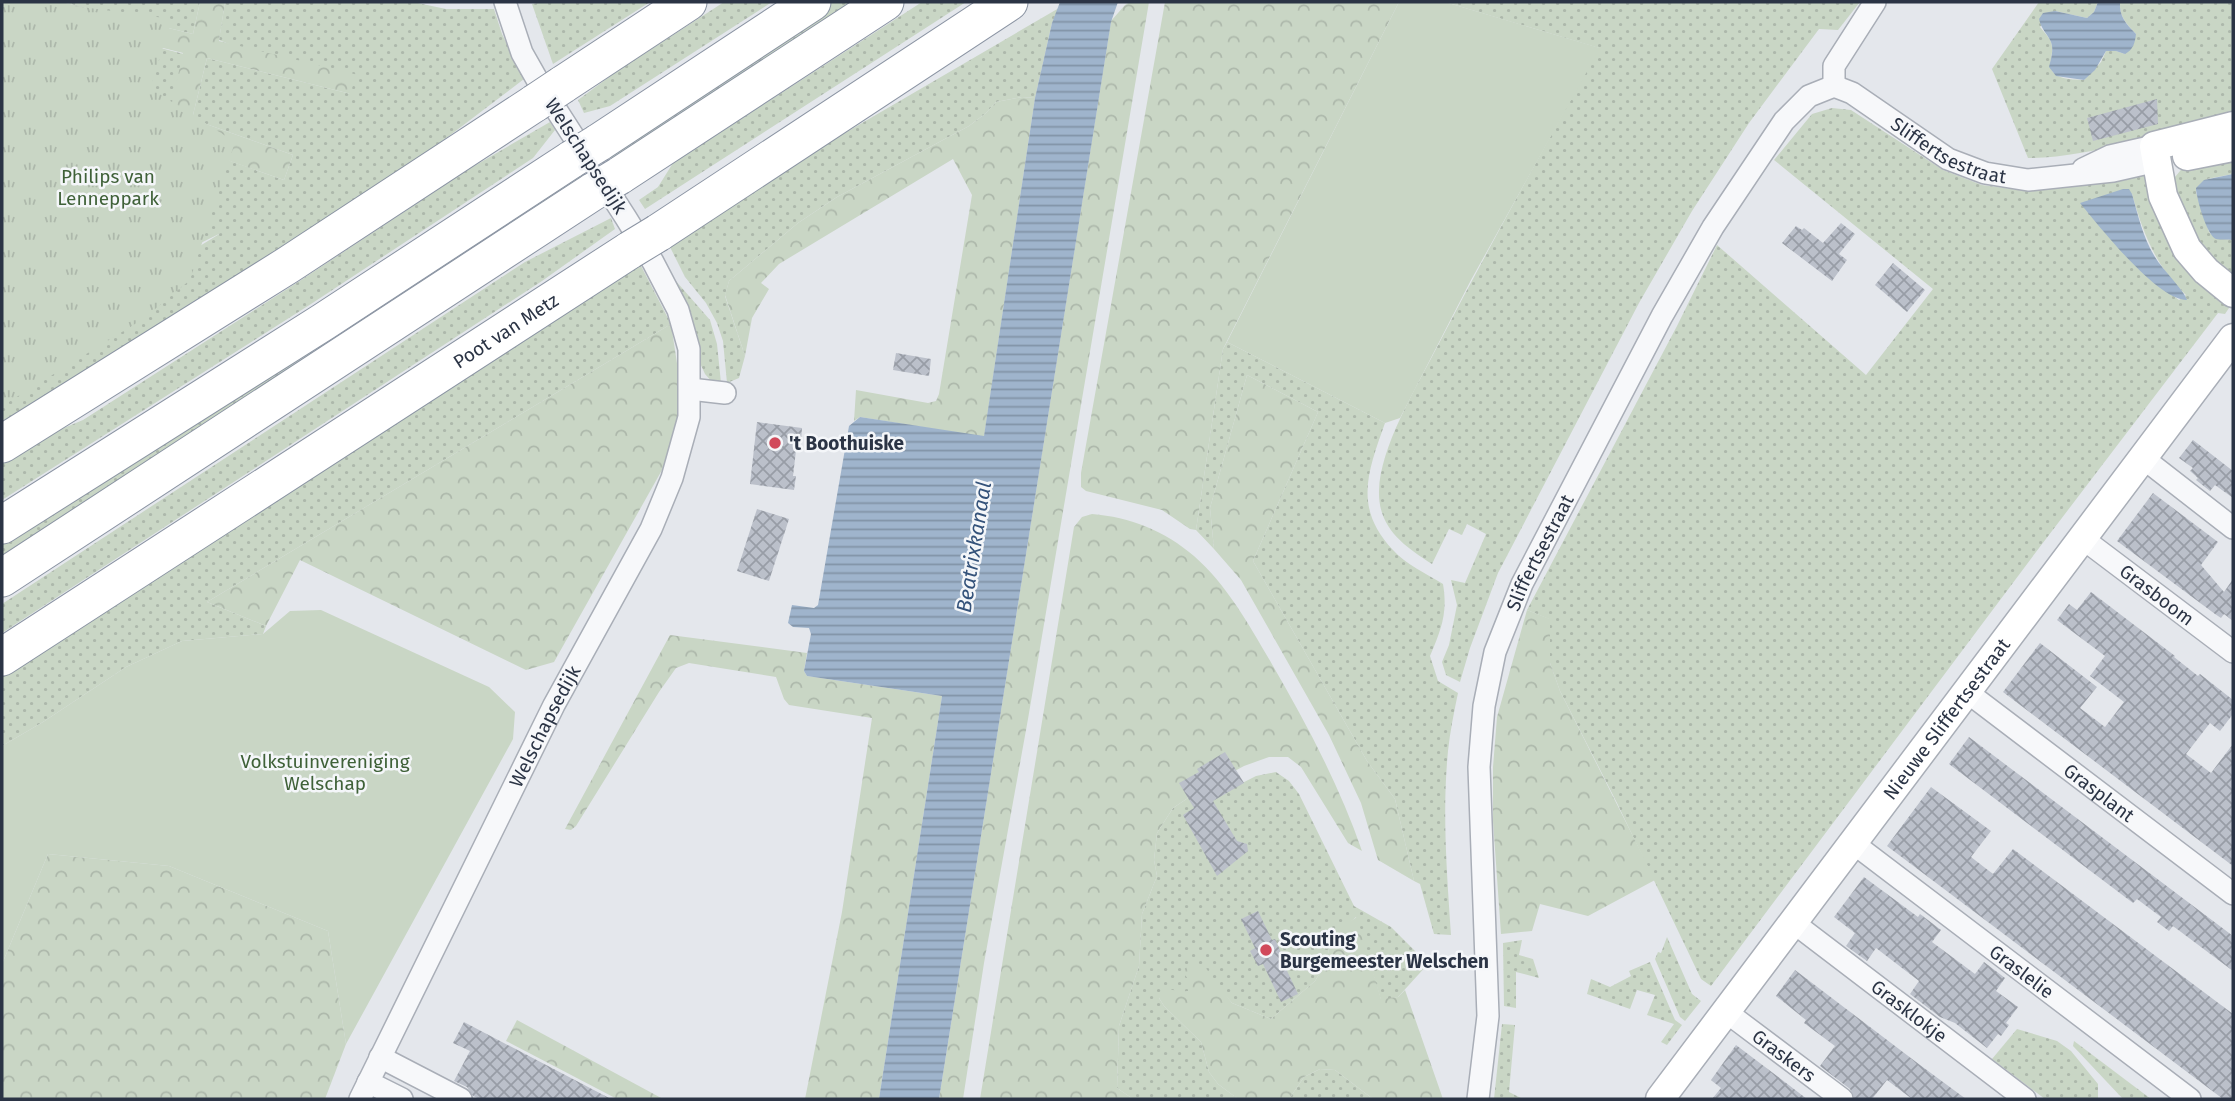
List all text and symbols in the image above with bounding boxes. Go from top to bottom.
street label: Welschapsedijk [540,94,632,218]
street label: Sliffertsestraat [1887,112,2008,188]
park label: Philips van Lenneppark [57,165,159,210]
street label: Poot van Metz [449,288,562,373]
place label: 't Boothuiske [789,432,904,455]
marker: 't Boothuiske [767,435,783,451]
water label: Beatrixkanaal [951,480,997,614]
street label: Sliffertsestraat [1501,490,1578,614]
street label: Grasboom [2115,559,2199,630]
street label: Nieuwe Sliffertsestraat [1878,633,2015,804]
street label: Welschapsedijk [504,661,585,791]
park label: Volkstuinvereniging Welschap [240,750,410,795]
street label: Grasplant [2059,758,2139,827]
place label: Scouting Burgemeester Welschen [1280,928,1489,973]
street label: Graslelie [1985,939,2059,1003]
marker: Scouting Burgemeester Welschen [1258,942,1274,958]
street label: Grasklokje [1867,975,1952,1047]
street label: Graskers [1748,1024,1821,1087]

